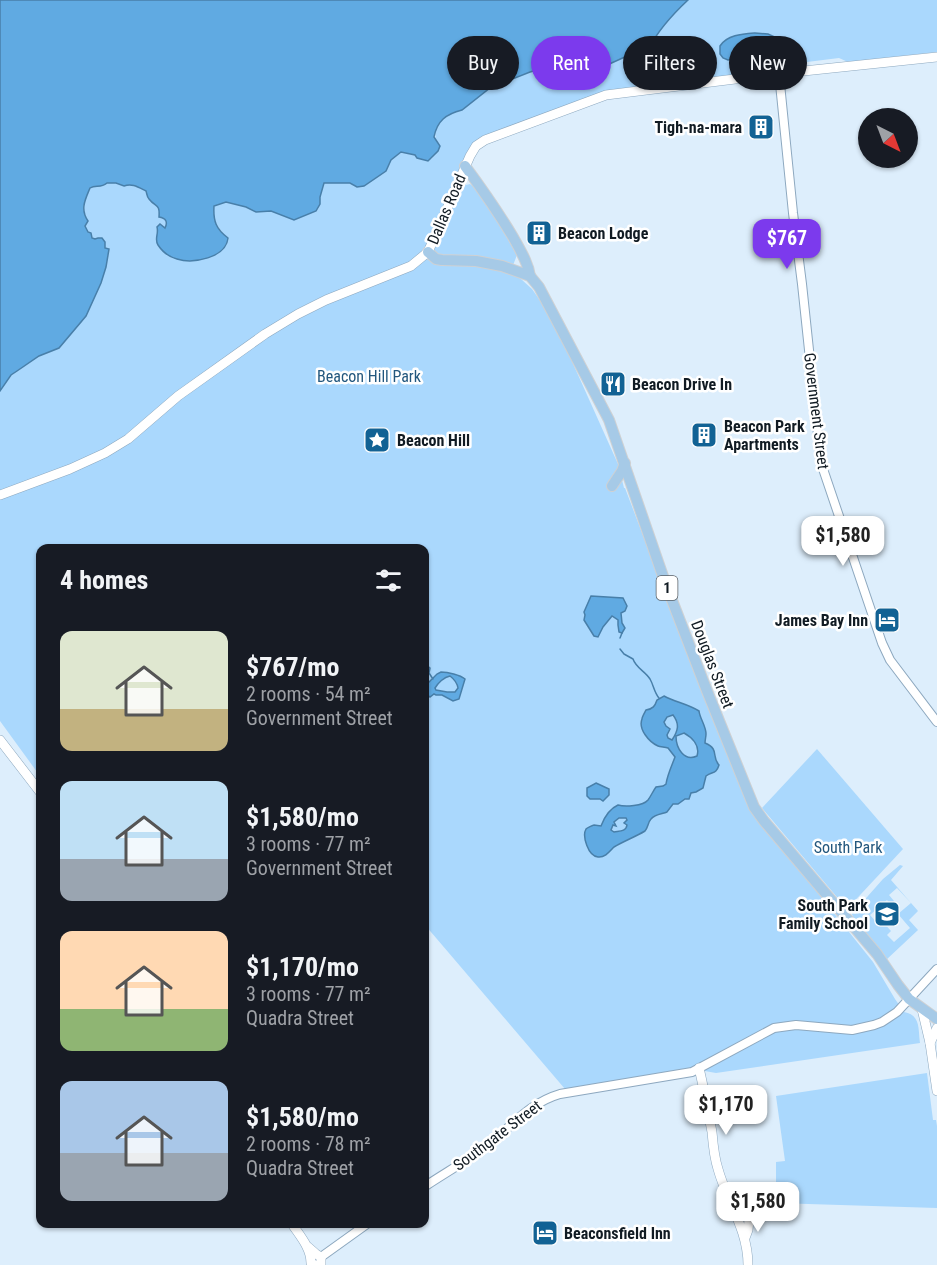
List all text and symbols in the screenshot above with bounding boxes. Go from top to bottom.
chip: Buy [447,36,519,90]
chip: Rent [531,36,611,90]
chip: Filters [623,36,717,90]
chip: New [729,36,807,90]
north arrow [858,108,918,168]
map controls [858,108,918,168]
building icon: Tigh-na-mara [746,112,776,142]
place label: Tigh-na-mara [654,118,742,137]
street label: Dallas Road [423,171,470,247]
building icon: Beacon Lodge [524,218,554,248]
pin: $767 [751,219,823,270]
place label: Beacon Lodge [558,224,649,243]
text: $767 [767,226,807,250]
street label: Government Street [800,352,833,471]
park label: Beacon Hill Park [317,367,422,386]
restaurant icon: Beacon Drive In [598,369,628,399]
place label: Beacon Drive In [632,375,732,394]
place label: Beacon Park Apartments [724,417,805,454]
building icon: Beacon Park Apartments [689,420,719,450]
place icon: Beacon Hill [362,425,392,455]
place label: Beacon Hill [397,431,470,450]
pin: $1,580 [794,516,892,567]
text: $1,580 [815,523,871,547]
icon: filters [372,564,405,597]
text: 4 homes [60,565,148,595]
road number: 1 [656,576,678,600]
hotel icon: James Bay Inn [872,605,902,635]
place label: James Bay Inn [775,611,868,630]
street label: Douglas Street [687,618,738,711]
text: $767/mo [246,652,339,682]
icon: home [108,655,180,727]
text: 2 rooms · 54 m² [246,682,371,706]
text: Government Street [246,706,393,730]
text: $1,580/mo [246,802,359,832]
icon: home [108,805,180,877]
text: 3 rooms · 77 m² [246,832,371,856]
park label: South Park [814,838,883,857]
text: Government Street [246,856,393,880]
place label: South Park Family School [779,896,868,933]
school or university icon: South Park Family School [872,899,902,929]
text: $1,170/mo [246,952,359,982]
icon: home [108,955,180,1027]
text: 3 rooms · 77 m² [246,982,371,1006]
text: Quadra Street [246,1006,354,1030]
pin: $1,170 [677,1085,775,1136]
text: $1,170 [698,1092,754,1116]
street label: Southgate Street [449,1096,545,1175]
text: $1,580/mo [246,1102,359,1132]
icon: home [108,1105,180,1177]
text: 2 rooms · 78 m² [246,1132,371,1156]
text: Quadra Street [246,1156,354,1180]
pin: $1,580 [709,1182,807,1233]
text: $1,580 [730,1189,786,1213]
hotel icon: Beaconsfield Inn [530,1218,560,1248]
place label: Beaconsfield Inn [564,1224,671,1243]

